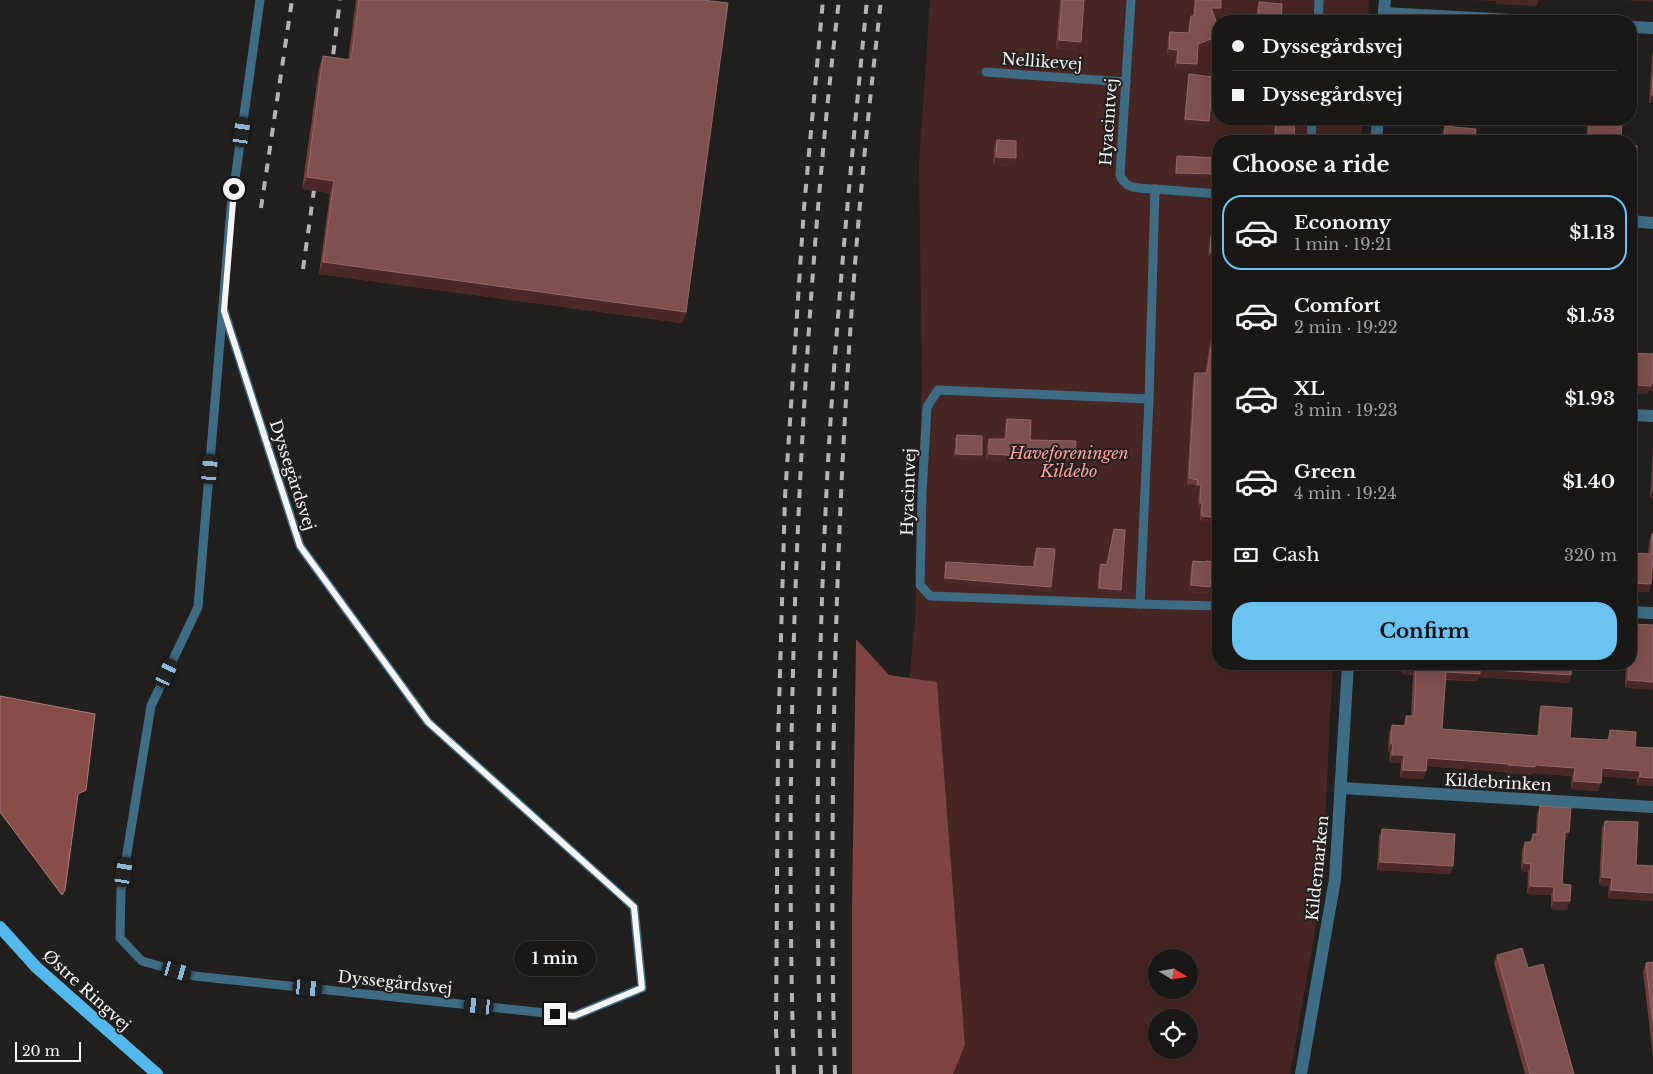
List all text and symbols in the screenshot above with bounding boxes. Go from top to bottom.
text: Dyssegårdsvej [1262,35,1403,58]
street label: Nellikevej [1001,48,1083,74]
street label: Hyacintvej [1095,78,1121,166]
text: Dyssegårdsvej [1262,83,1403,106]
car [232,116,251,148]
text: Choose a ride [1232,151,1389,178]
route start [223,178,245,200]
icon: car [1234,210,1279,255]
text: Economy [1294,211,1391,234]
text: $1.13 [1569,221,1615,244]
text: 1 min · 19:21 [1294,234,1392,254]
icon: car [1234,293,1279,338]
text: Comfort [1294,294,1381,317]
text: $1.53 [1566,304,1615,327]
text: 2 min · 19:22 [1294,317,1398,337]
icon: car [1234,376,1279,421]
text: XL [1294,377,1324,400]
text: $1.93 [1565,387,1615,410]
text: 3 min · 19:23 [1294,400,1398,420]
street label: Dyssegårdsvej [266,417,320,533]
park label: Haveforeningen Kildebo [1008,443,1129,481]
street label: Hyacintvej [896,448,920,536]
car [201,453,218,485]
icon: car [1234,459,1279,504]
text: Green [1294,460,1356,483]
text: $1.40 [1563,470,1615,493]
text: 4 min · 19:24 [1294,483,1397,503]
icon: cash [1232,541,1260,569]
text: Cash [1272,543,1319,566]
text: 320 m [1564,545,1617,565]
button: Confirm [1232,602,1617,660]
car [153,656,180,690]
street label: Kildebrinken [1444,769,1552,795]
street label: Kildemarken [1302,814,1332,922]
car [114,856,133,888]
callout: 1 min [514,942,596,976]
street label: Østre Ringvej [39,945,135,1035]
text: 1 min [532,948,578,968]
north arrow [1148,949,1198,999]
map controls [1148,949,1198,1059]
car [160,960,193,982]
street label: Dyssegårdsvej [337,966,453,998]
car [292,979,323,997]
car [463,997,494,1015]
route end [544,1003,566,1025]
button: locate [1148,1009,1198,1059]
scale bar [15,1039,81,1062]
text: 20 m [22,1042,60,1060]

